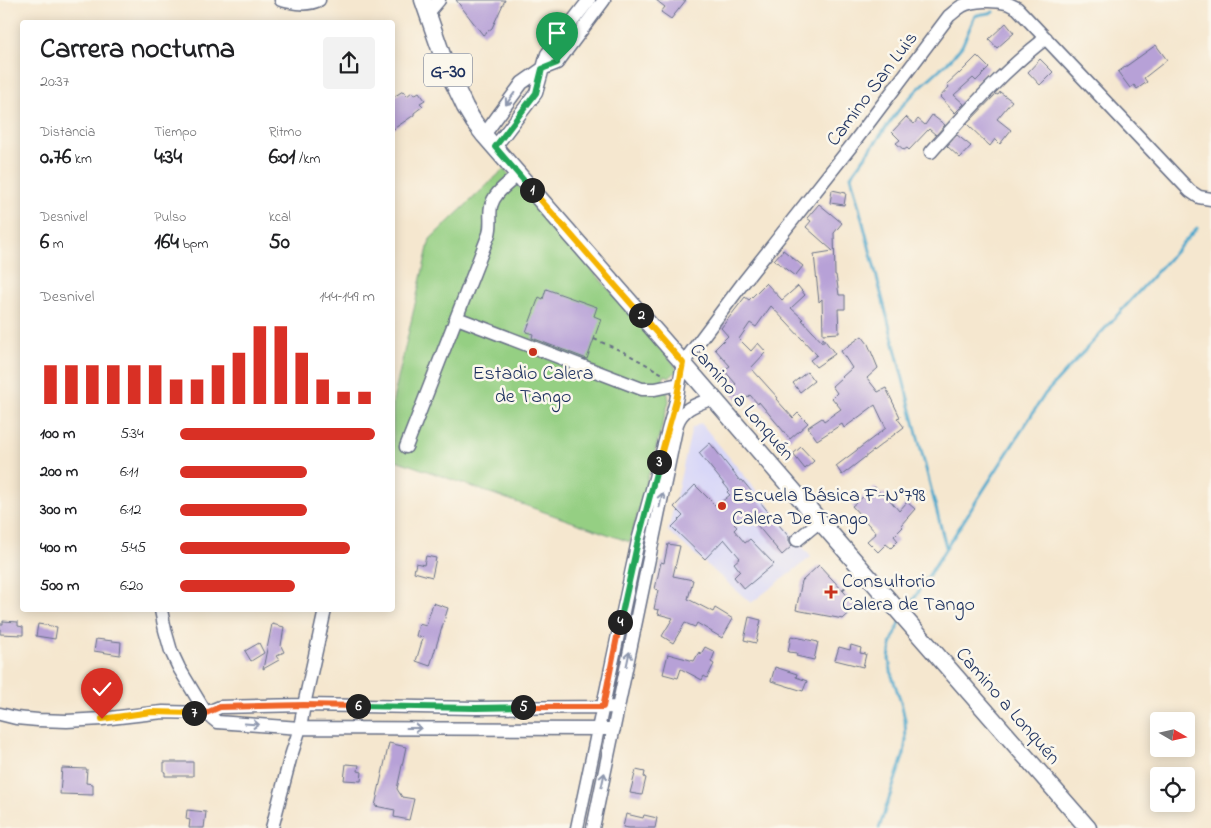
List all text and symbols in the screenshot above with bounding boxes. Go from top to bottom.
pin [536,12,578,63]
icon: arrive [543,19,571,47]
street label: Camino San Luis [820,26,926,153]
text: Carrera nocturna [40,30,235,71]
button: share [323,37,375,89]
road number: G-30 [424,54,472,86]
text: 20:37 [40,70,69,94]
one-way arrow [505,92,515,106]
text: Distancia [40,122,95,143]
text: Tiempo [154,122,197,143]
text: Ritmo [269,122,302,143]
text: 0.76 [40,143,71,173]
text: 4:34 [154,143,182,173]
text: 6:01 [269,143,295,173]
text: km [71,149,92,170]
text: /km [295,149,320,170]
pin: 1 [520,178,544,202]
text: 1 [530,180,535,201]
text: Desnivel [40,207,88,228]
text: Pulso [154,207,186,228]
text: kcal [269,207,291,228]
text: 6 [40,228,49,258]
text: 164 [154,228,179,258]
text: 50 [269,228,290,258]
text: m [49,234,64,255]
text: bpm [179,234,208,255]
text: Desnivel [40,285,94,309]
text: 144–149 m [319,285,375,309]
pin: 2 [628,302,654,328]
text: 2 [638,305,645,326]
street label: Camino a Lonquén [682,337,801,468]
marker: Estadio Calera de Tango [527,346,539,358]
place label: Estadio Calera de Tango [472,360,594,413]
text: 100 m [40,422,75,446]
text: 5:34 [120,422,144,446]
pin: 3 [646,450,672,474]
text: 3 [657,452,662,473]
text: 200 m [40,460,78,484]
text: 6:11 [120,460,139,484]
place label: Escuela Básica F-N°798 Calera De Tango [732,482,926,535]
one-way arrow [657,493,666,509]
text: 300 m [40,498,77,522]
text: 6:12 [120,498,141,522]
marker: Escuela Básica F-N°798 Calera De Tango [716,500,728,512]
text: 400 m [40,536,77,560]
text: 5:45 [120,536,146,560]
place label: Consultorio Calera de Tango [842,568,975,621]
text: 500 m [40,574,79,598]
text: 6:20 [120,574,143,598]
marker: Consultorio Calera de Tango [824,585,838,599]
pin: 4 [608,610,632,634]
text: 4 [618,612,623,633]
street label: Camino a Lonquén [948,641,1067,772]
one-way arrow [624,652,633,668]
pin [81,668,123,719]
icon: check [88,675,116,703]
pin: 6 [346,694,370,718]
pin: 5 [510,694,536,720]
text: 6 [355,696,362,717]
text: 5 [519,697,528,718]
pin: 7 [182,700,206,726]
text: 7 [192,703,197,724]
north arrow [1150,712,1195,758]
map controls [1150,712,1195,812]
one-way arrow [243,719,259,729]
one-way arrow [406,723,422,733]
button: locate [1150,767,1195,812]
one-way arrow [599,773,608,789]

